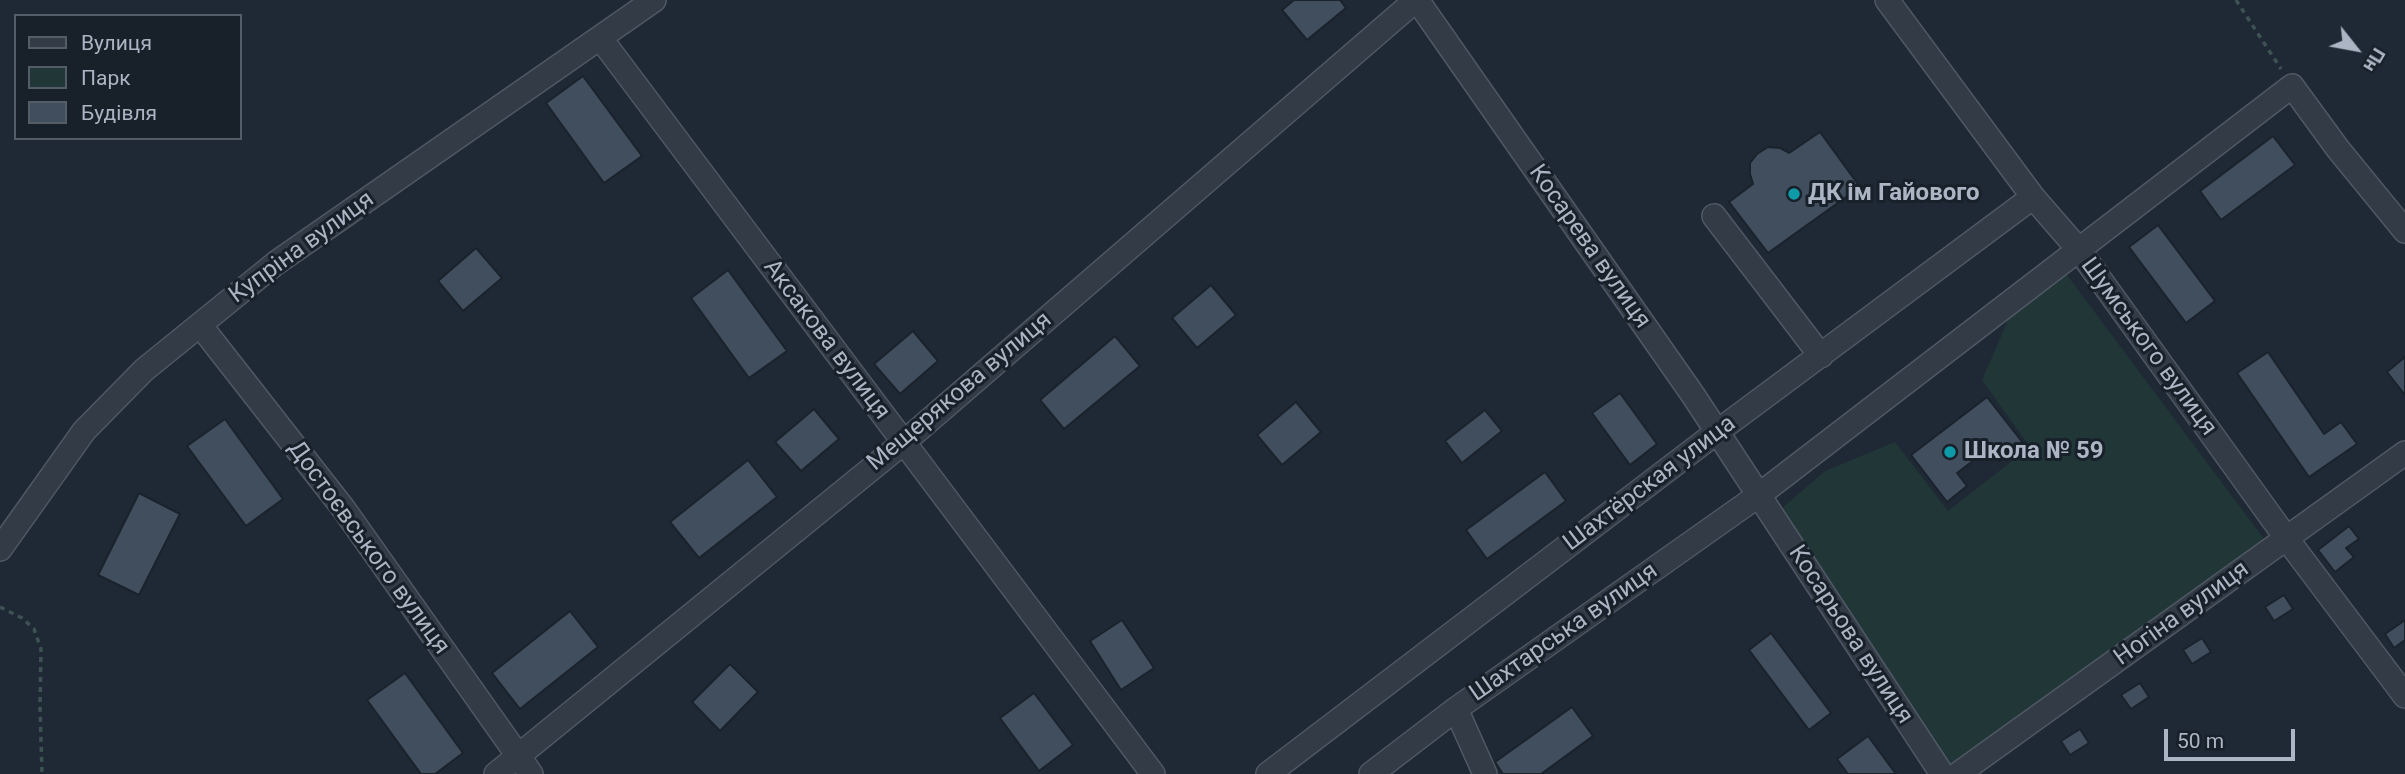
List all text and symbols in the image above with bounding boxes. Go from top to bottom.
legend [14,14,242,140]
north arrow [2321,14,2391,84]
text: Вулиця [81,31,152,55]
text: Пн [2358,44,2391,76]
text: Парк [81,66,131,90]
text: Будівля [81,101,157,125]
street label: Косарева вулиця [1522,160,1656,334]
place label: ДК ім Гайового [1808,180,1980,208]
street label: Купріна вулиця [224,186,380,310]
marker: ДК ім Гайового [1786,186,1802,202]
street label: Шумського вулиця [2074,252,2222,442]
street label: Аксакова вулиця [756,254,896,426]
street label: Мещерякова вулиця [862,306,1058,478]
street label: Шахтёрская улица [1558,410,1742,558]
street label: Достоєвського вулиця [281,436,455,660]
place label: Школа № 59 [1964,438,2104,466]
marker: Школа № 59 [1942,444,1958,460]
street label: Косарьова вулиця [1782,540,1918,730]
street label: Ногіна вулиця [2109,556,2255,672]
street label: Шахтарська вулиця [1465,557,1663,709]
scale bar [2167,714,2298,758]
text: 50 m [2177,729,2224,753]

